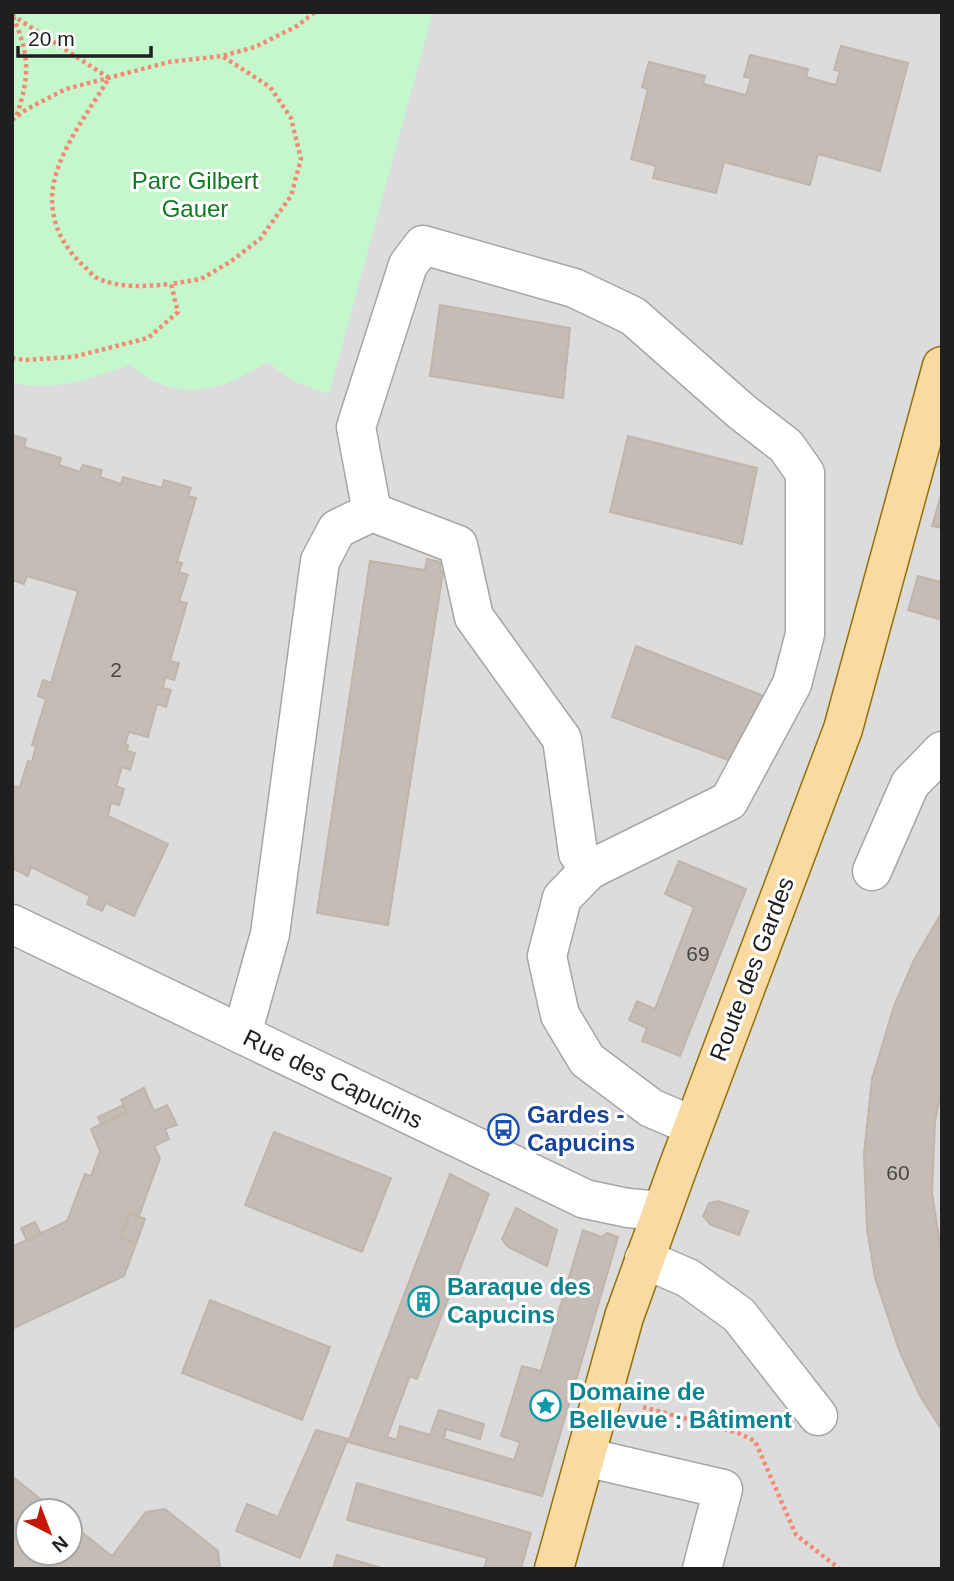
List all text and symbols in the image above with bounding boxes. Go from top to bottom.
scale bar [18,14,150,58]
text: 20 m [28,27,75,50]
park label: Parc Gilbert Gauer [132,167,259,222]
house number: 2 [110,658,122,681]
street label: Route des Gardes [704,873,799,1065]
house number: 69 [686,942,710,965]
street label: Rue des Capucins [239,1023,427,1134]
place label: Gardes - Capucins [527,1101,635,1156]
bus stop icon: Gardes - Capucins [487,1112,521,1146]
house number: 60 [886,1161,910,1184]
place label: Baraque des Capucins [447,1273,591,1328]
building icon: Baraque des Capucins [407,1284,441,1318]
place label: Domaine de Bellevue : Bâtiment [569,1378,792,1433]
place icon: Domaine de Bellevue : Bâtiment [529,1389,563,1423]
north arrow [14,1497,84,1567]
text: N [48,1532,72,1557]

